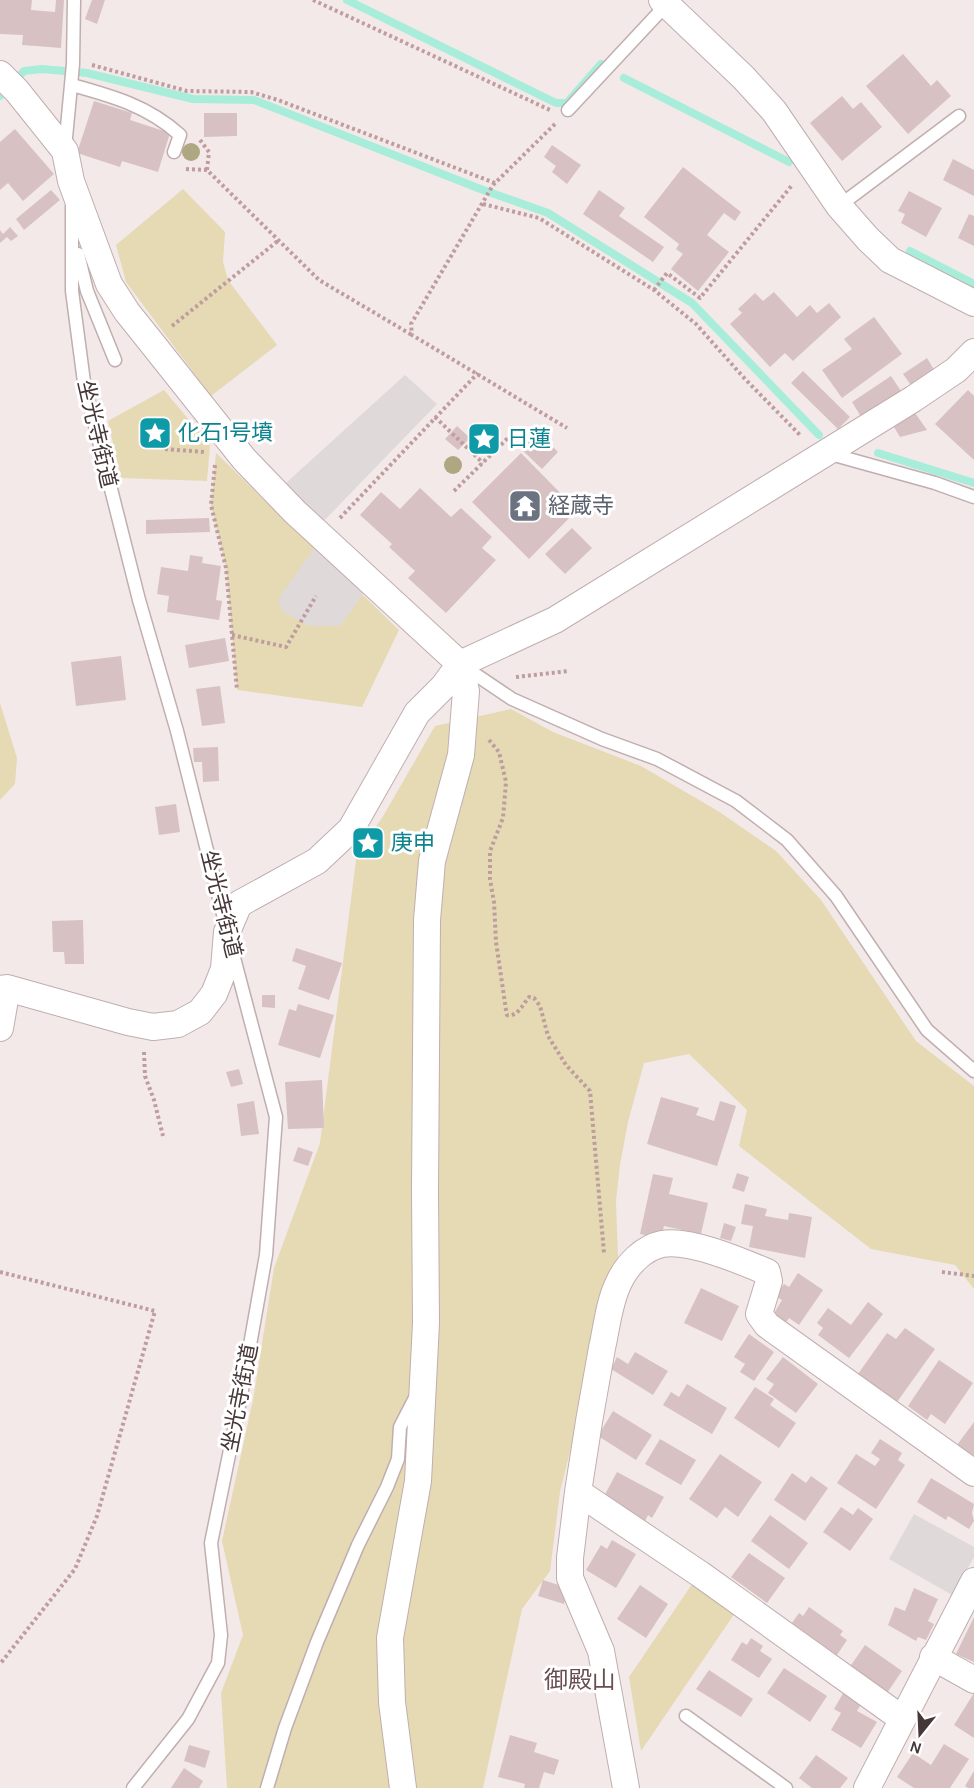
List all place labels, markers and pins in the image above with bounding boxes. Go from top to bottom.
place icon: 化石1号墳 [137,415,173,451]
place label: 化石1号墳 [178,420,273,446]
place icon: 日蓮 [466,421,502,457]
place label: 日蓮 [507,426,551,452]
temple icon: 経蔵寺 [507,488,543,524]
place label: 経蔵寺 [548,493,614,519]
place icon: 庚申 [350,825,386,861]
place label: 庚申 [391,830,435,856]

